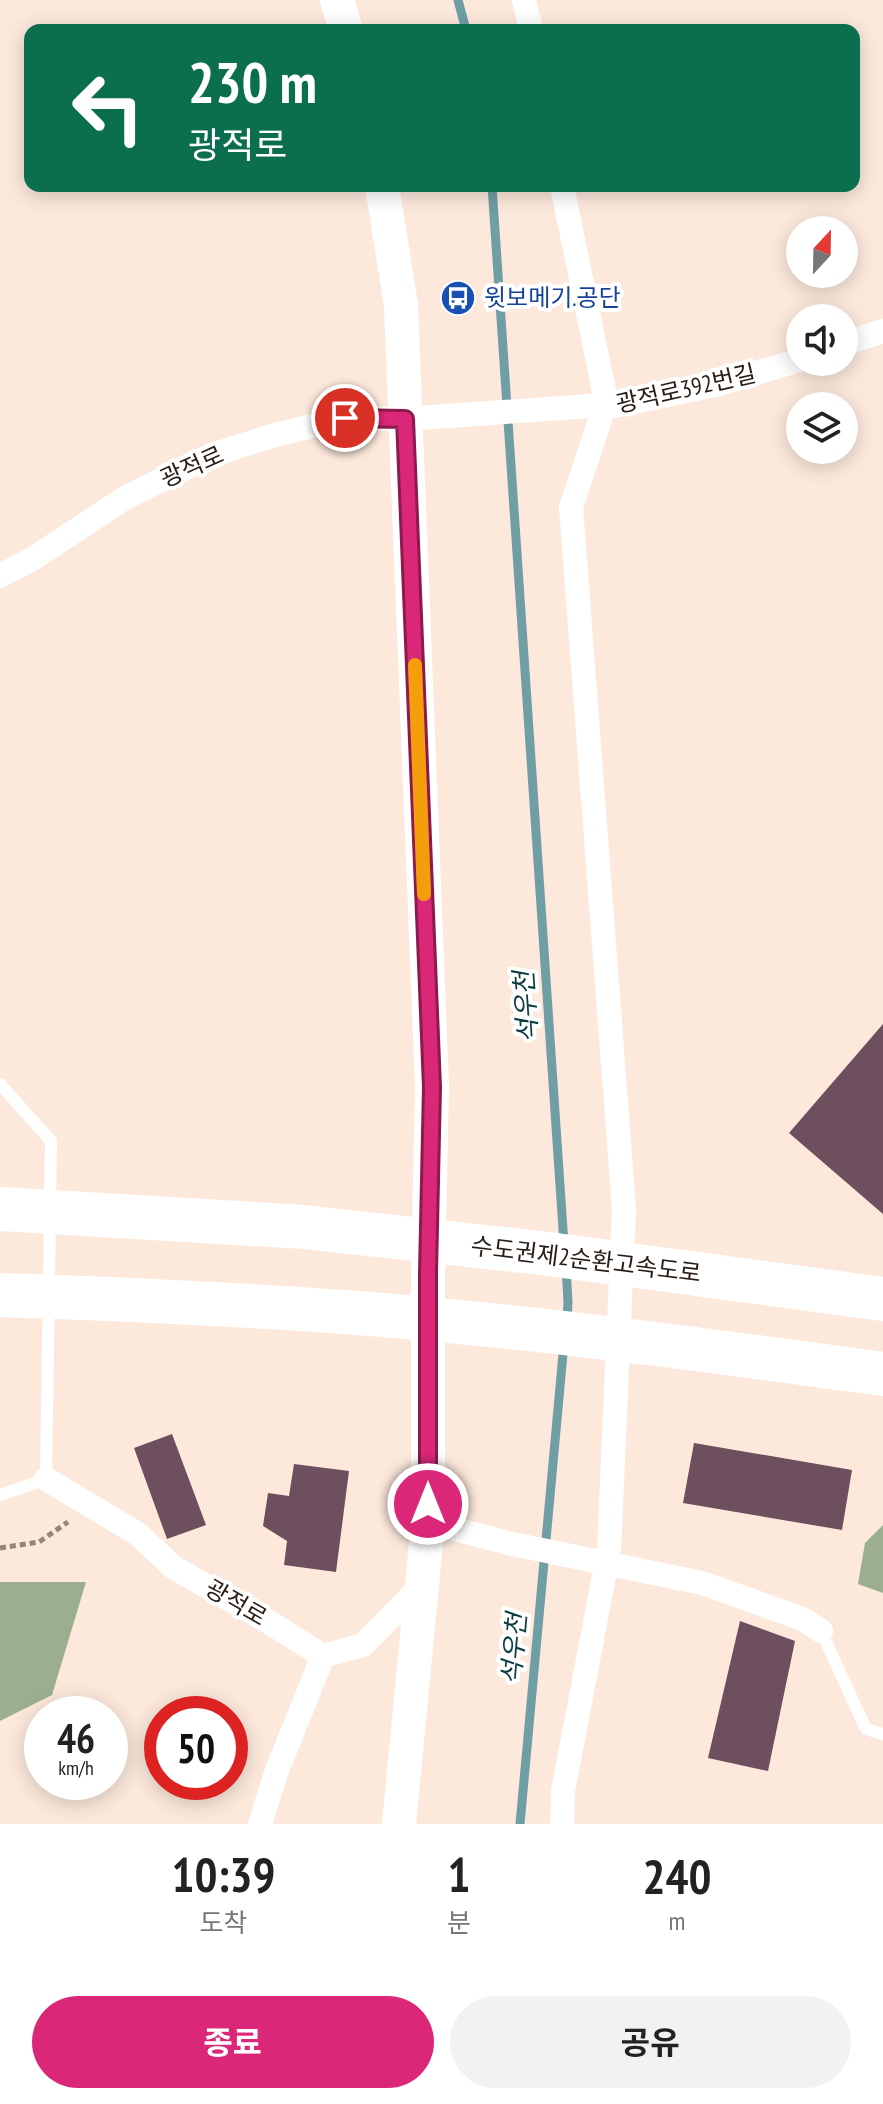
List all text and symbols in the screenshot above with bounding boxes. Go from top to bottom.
text: 230 m [188,46,317,118]
icon: left [56,56,160,160]
text: 광적로 [188,121,287,168]
north arrow [786,216,858,288]
map controls [786,216,858,464]
bus stop icon: 윗보메기.공단 [439,279,477,317]
place label: 윗보메기.공단 [484,282,621,313]
button: sound [786,304,858,376]
street label: 광적로392번길 [613,357,759,420]
pin [311,384,379,452]
button: layers [786,392,858,464]
icon: arrive [323,396,367,440]
street label: 광적로 [155,439,228,494]
water label: 석우천 [506,967,544,1044]
street label: 수도권제2순환고속도로 [469,1230,703,1289]
position arrow [386,1462,470,1546]
street label: 광적로 [200,1573,273,1633]
water label: 석우천 [494,1609,533,1686]
speed limit sign: 50 [144,1696,248,1800]
text: 46 [57,1712,95,1764]
text: km/h [58,1755,94,1781]
text: 10:39 [172,1843,275,1905]
text: 1 [448,1843,470,1905]
text: 240 [643,1845,711,1907]
text: m [668,1904,685,1937]
text: 도착 [200,1906,247,1939]
text: 분 [447,1906,471,1939]
button: 종료 [32,1996,434,2088]
button: 공유 [450,1996,851,2088]

